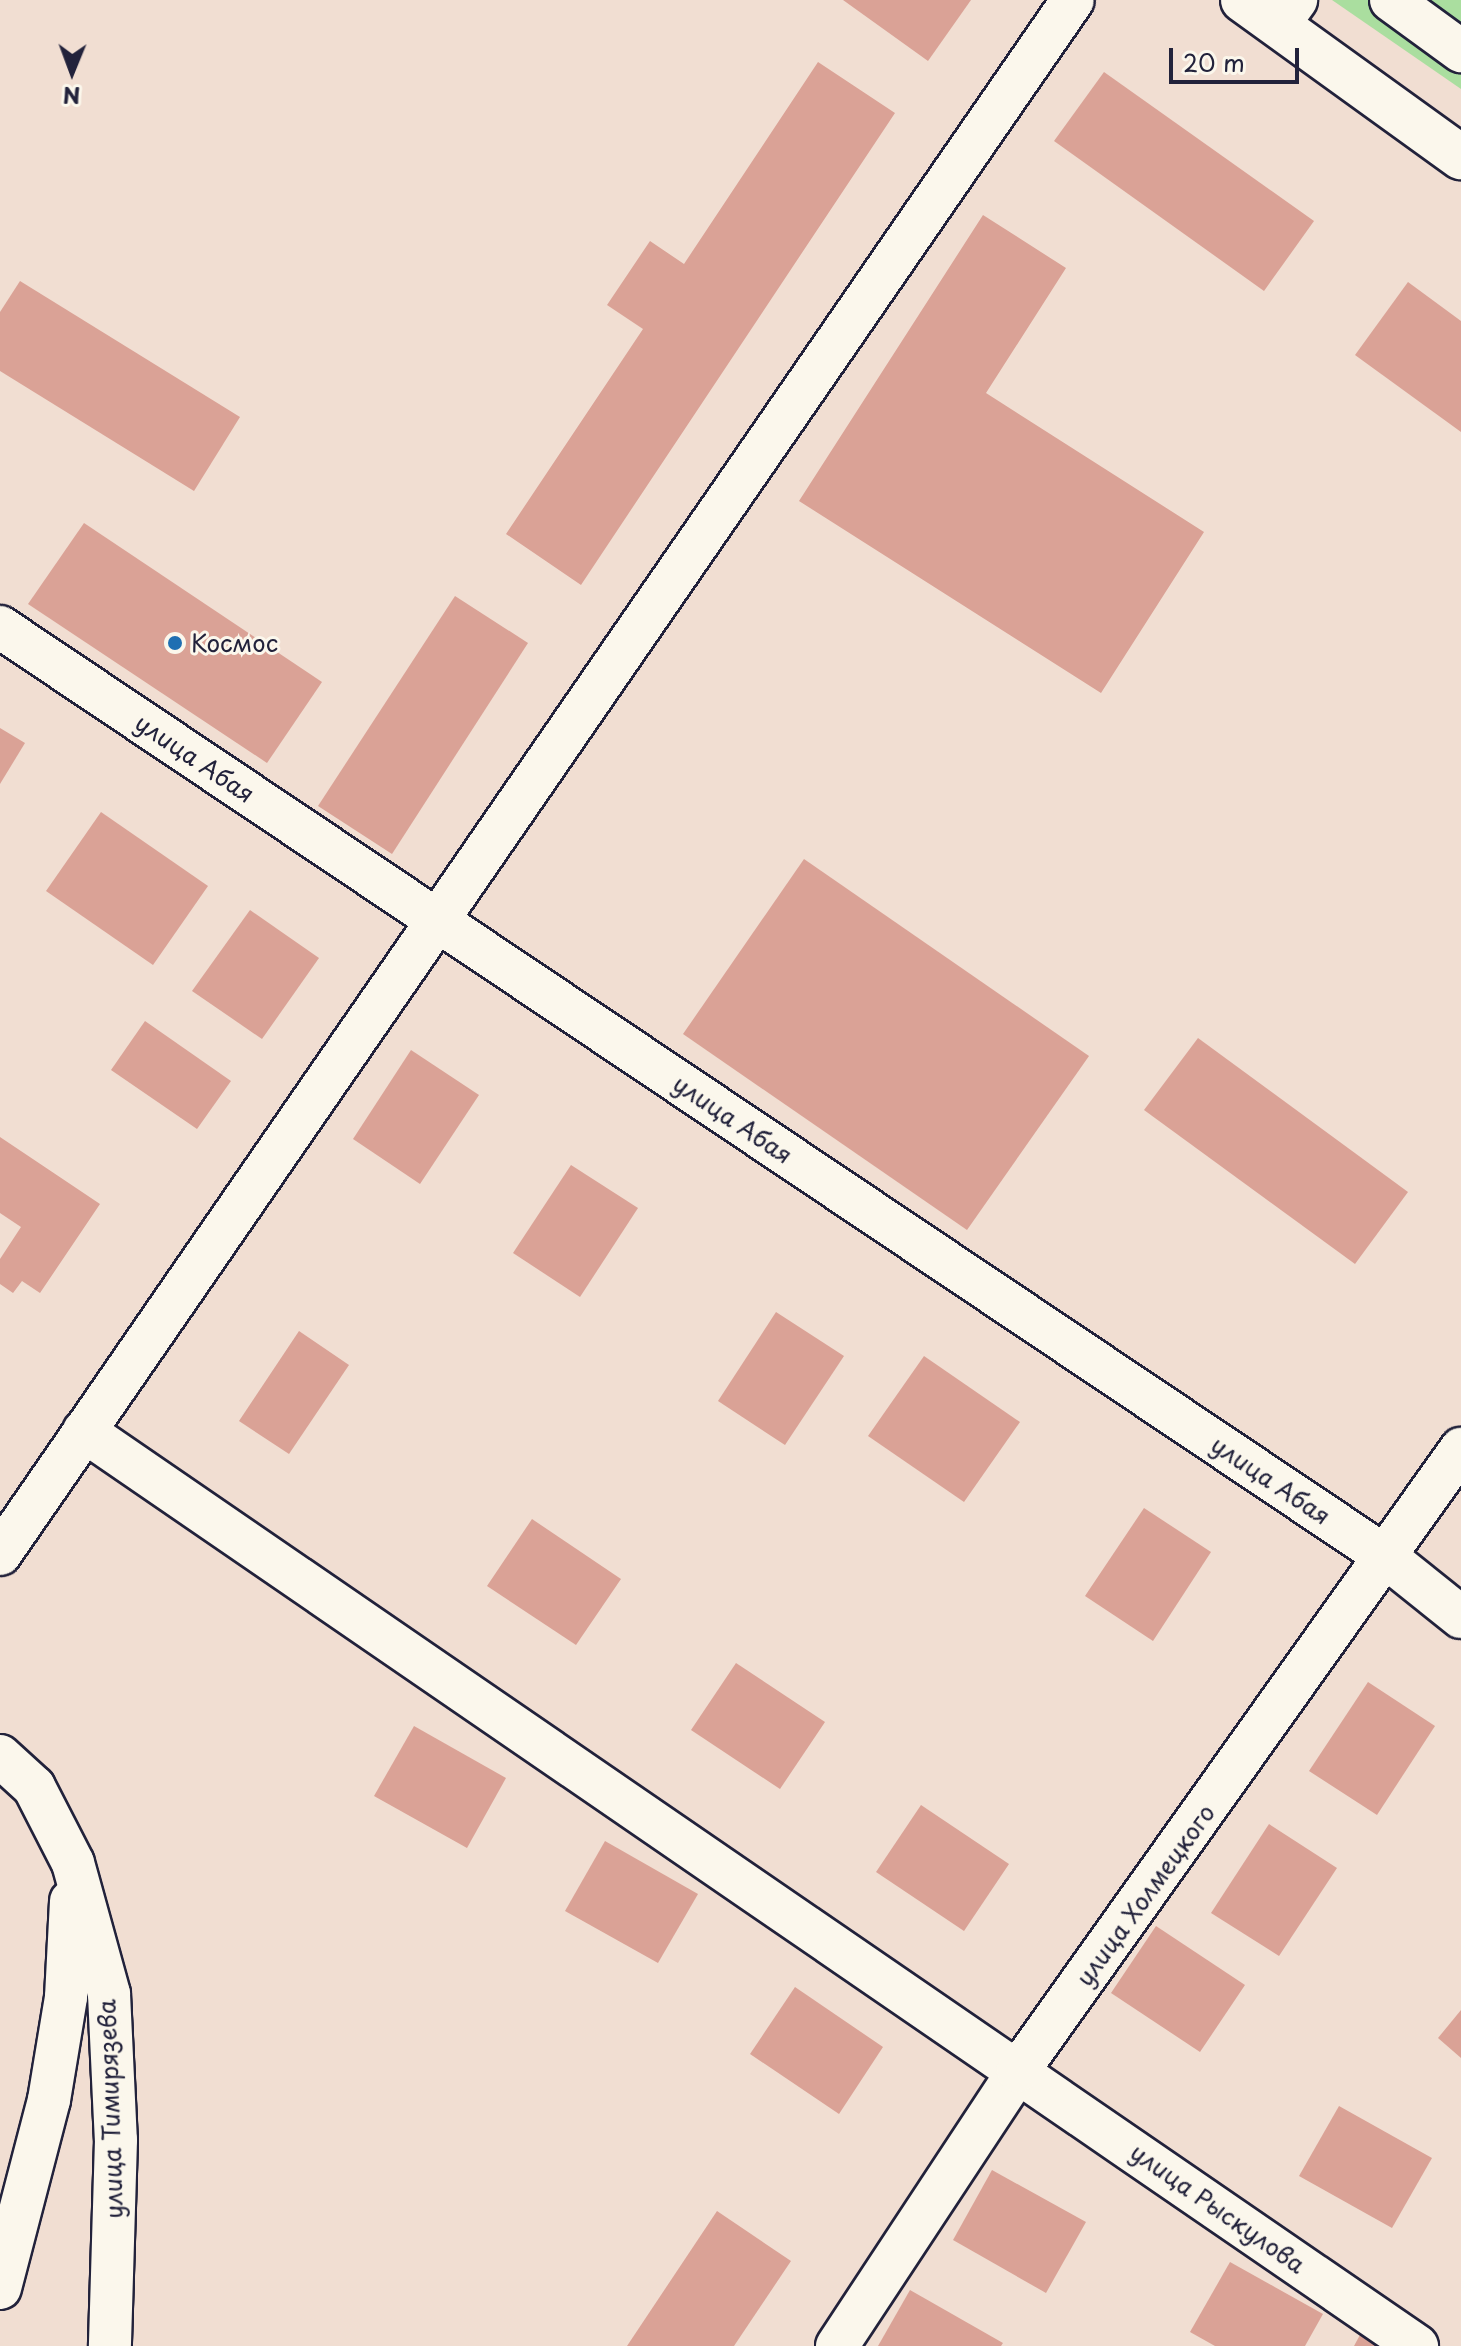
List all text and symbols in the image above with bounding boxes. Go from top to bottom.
north arrow [32,32,112,112]
scale bar [1173,32,1303,82]
text: 20 m [1183,44,1245,80]
text: N [63,80,81,113]
place label: Космос [191,629,278,657]
marker: Космос [166,634,184,652]
street label: улица Абая [129,707,261,809]
street label: улица Абая [667,1068,799,1170]
street label: улица Абая [1205,1429,1337,1531]
street label: улица Холмецкого [1069,1798,1221,1992]
street label: улица Тимирязева [92,1998,128,2220]
street label: улица Рыскулова [1125,2137,1311,2279]

